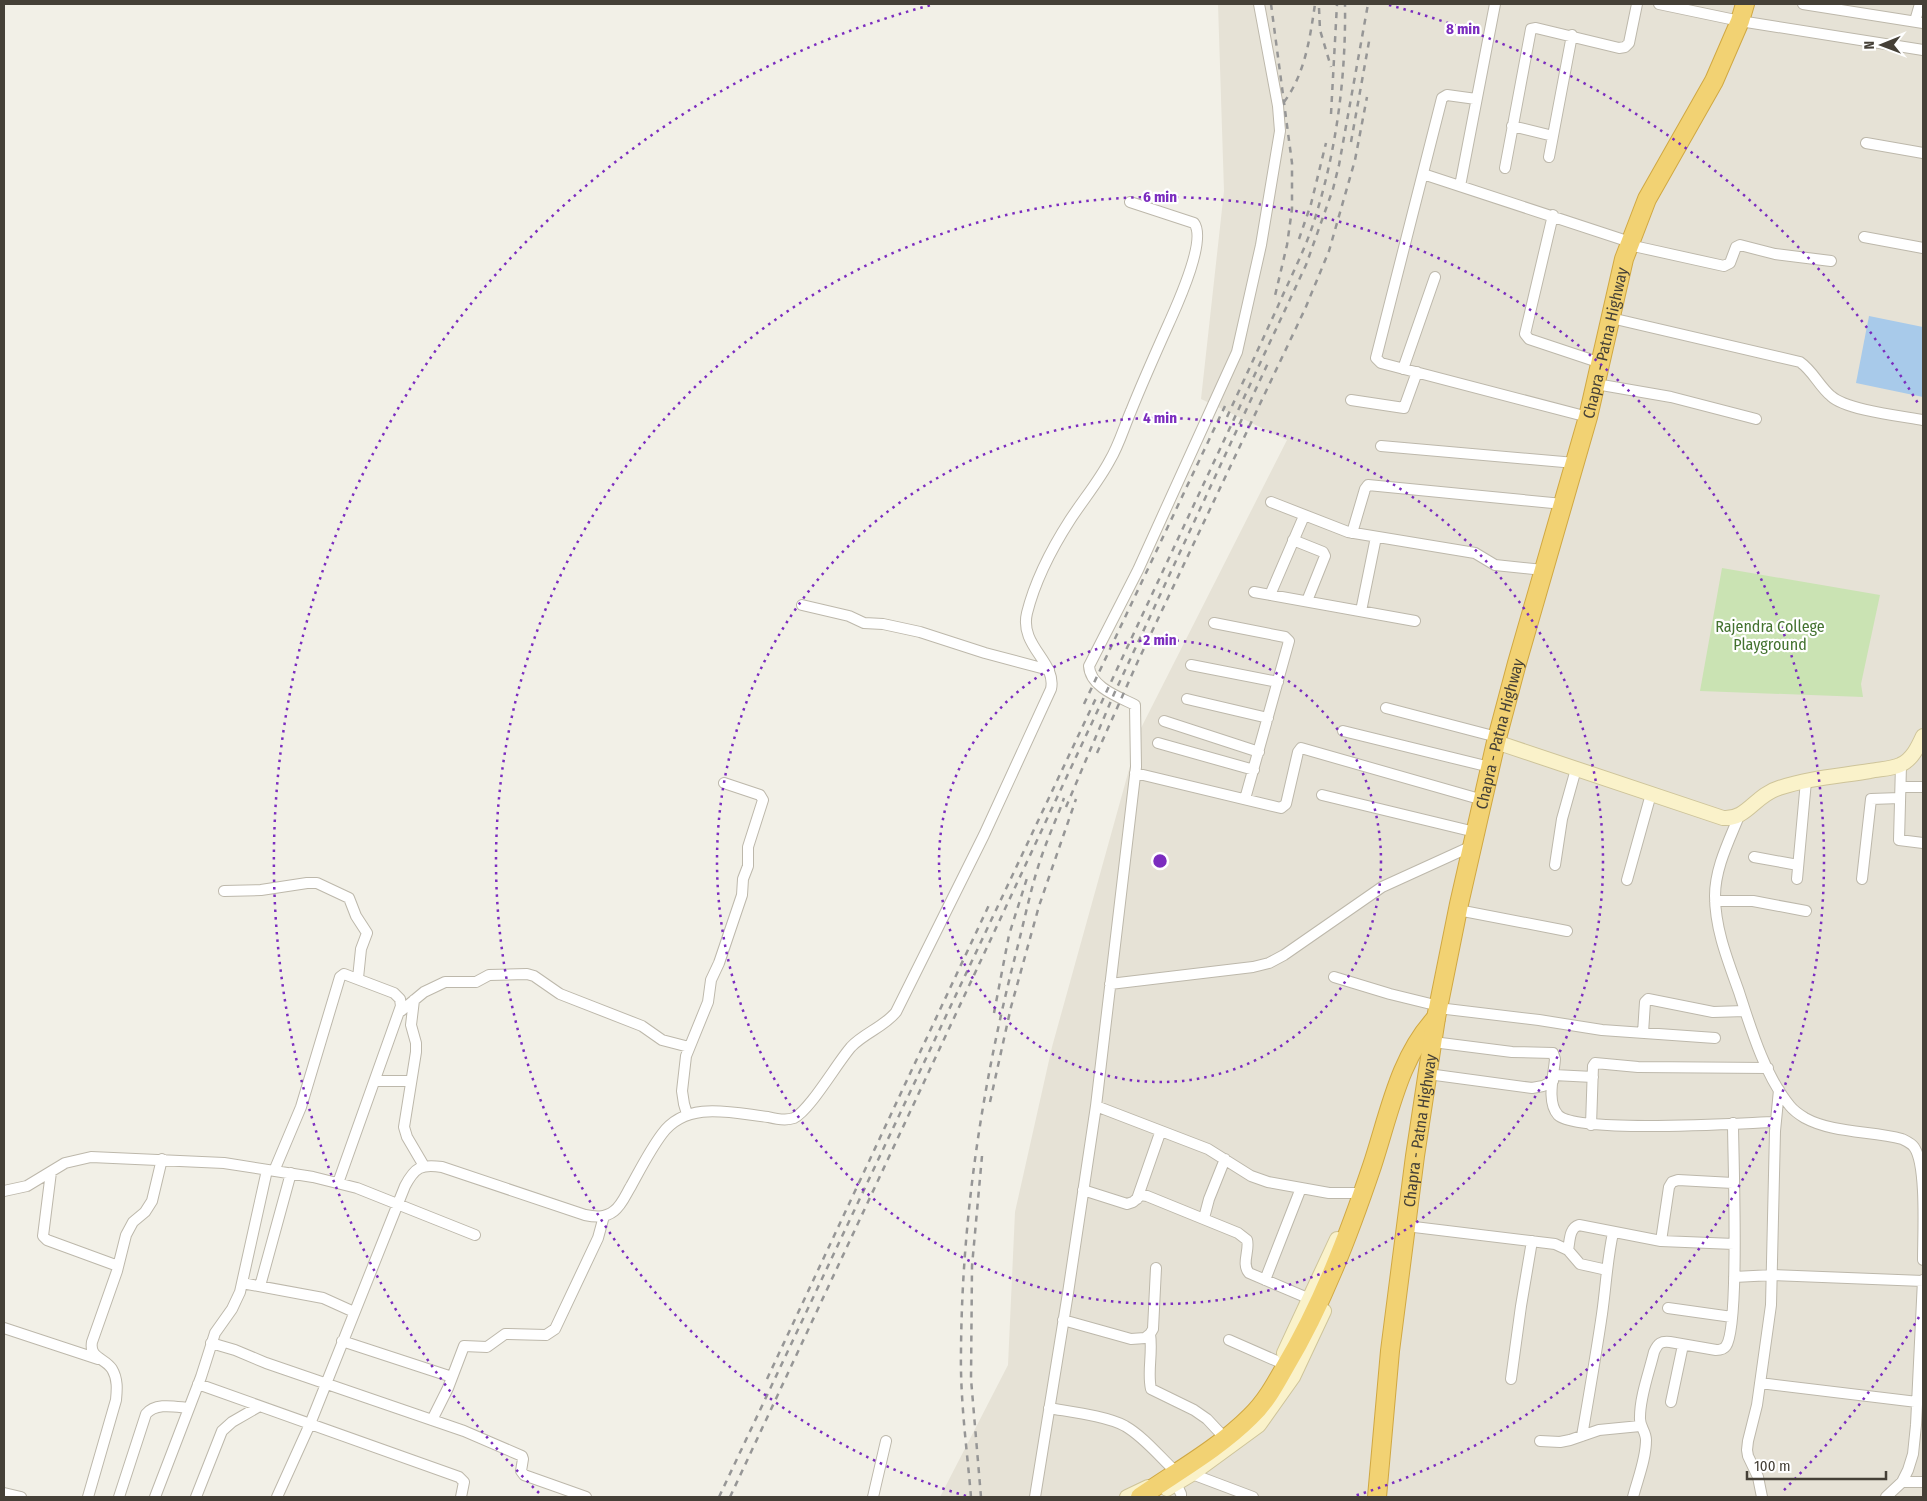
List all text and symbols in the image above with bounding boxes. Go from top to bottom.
text: 8 min [1446,20,1480,38]
north arrow [1857,20,1907,70]
text: N [1861,41,1878,50]
text: 6 min [1143,188,1177,206]
street label: Chapra - Patna Highway [1578,265,1632,420]
text: 4 min [1143,409,1177,427]
park label: Rajendra College Playground [1715,617,1825,654]
text: 2 min [1142,631,1177,649]
street label: Chapra - Patna Highway [1471,655,1528,811]
centre of rings [1151,852,1169,870]
street label: Chapra - Patna Highway [1399,1052,1440,1208]
scale bar [1747,1448,1886,1480]
text: 100 m [1754,1457,1791,1475]

